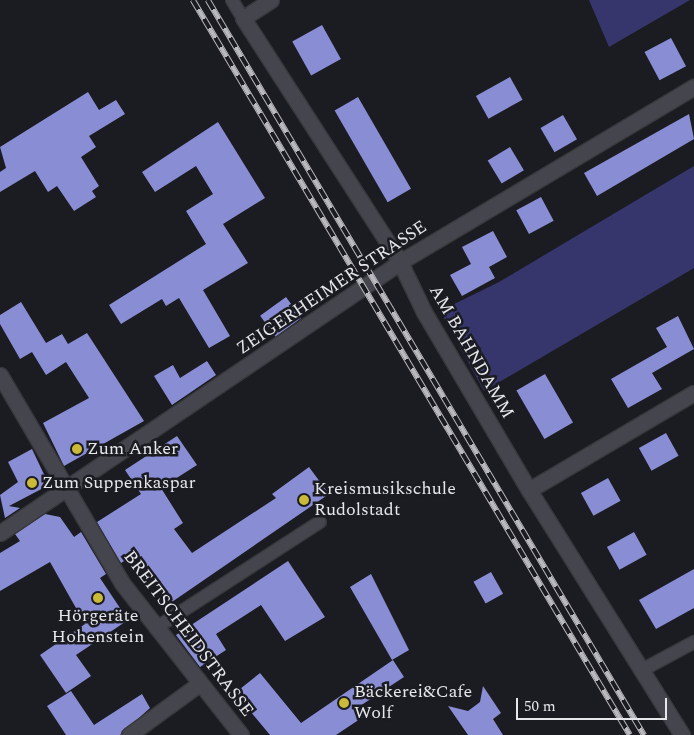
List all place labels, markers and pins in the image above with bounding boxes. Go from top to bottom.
place label: Zum Anker [87,438,178,460]
marker: Zum Anker [71,443,83,455]
place label: Zum Suppenkaspar [42,472,196,494]
marker: Zum Suppenkaspar [26,477,38,489]
place label: Kreismusikschule Rudolstadt [314,479,456,522]
marker: Kreismusikschule Rudolstadt [298,494,310,506]
marker: Hörgeräte Hohenstein [92,592,104,604]
place label: Hörgeräte Hohenstein [52,606,144,649]
place label: Bäckerei&Cafe Wolf [354,682,472,724]
marker: Bäckerei&Cafe Wolf [338,697,350,709]

